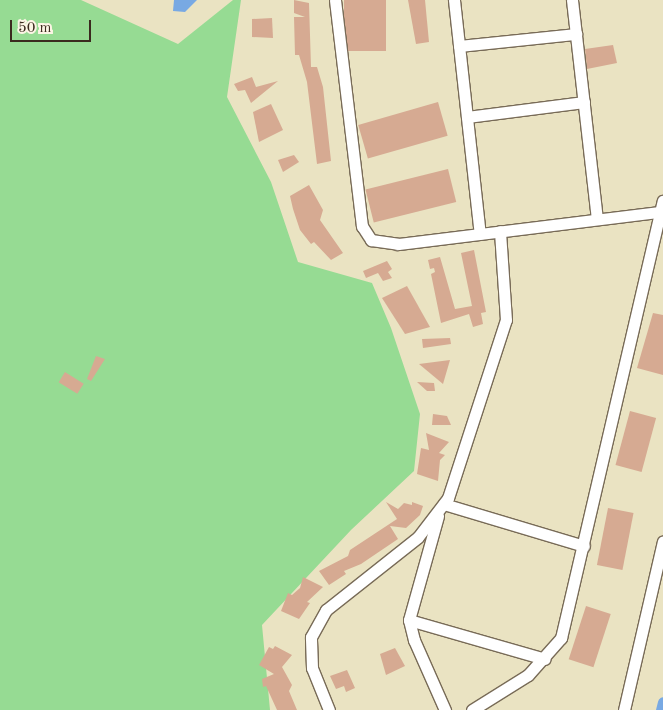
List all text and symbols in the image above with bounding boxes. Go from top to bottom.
scale bar [12,10,94,42]
text: 50 m [18,21,52,36]

